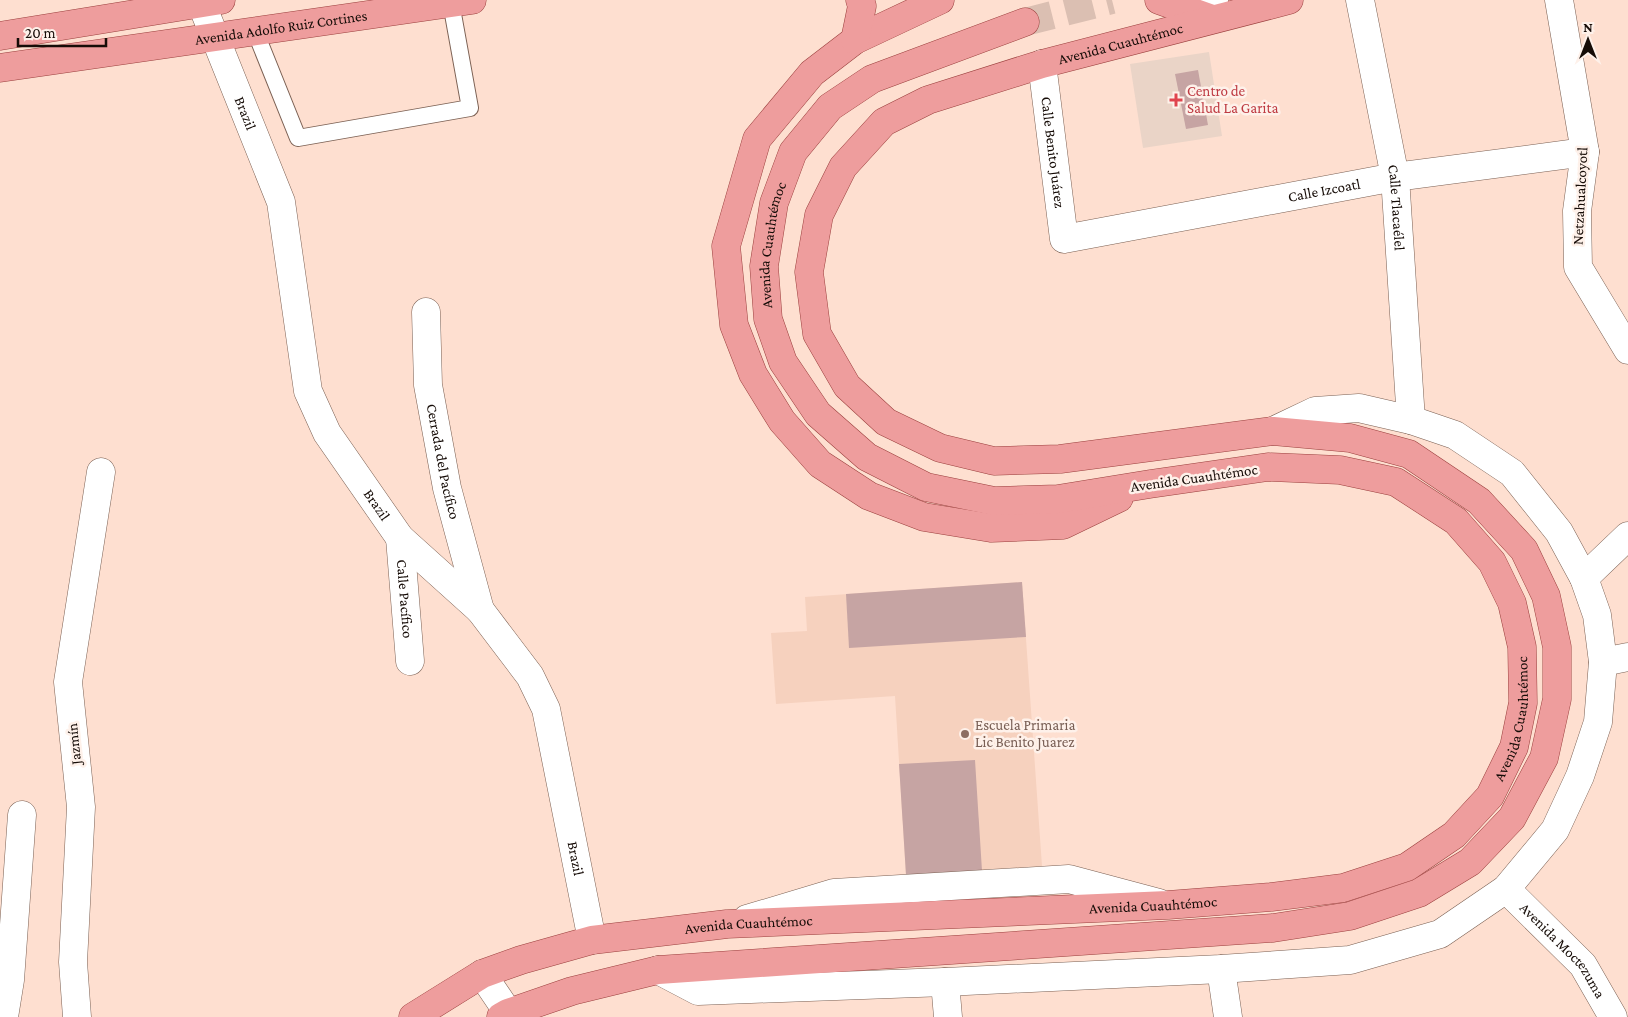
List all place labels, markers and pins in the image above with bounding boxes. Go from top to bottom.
place label: Centro de Salud La Garita [1187,83,1278,116]
marker: Centro de Salud La Garita [1169,93,1183,107]
place label: Escuela Primaria Lic Benito Juarez [975,717,1076,751]
marker: Escuela Primaria Lic Benito Juarez [959,728,971,740]

